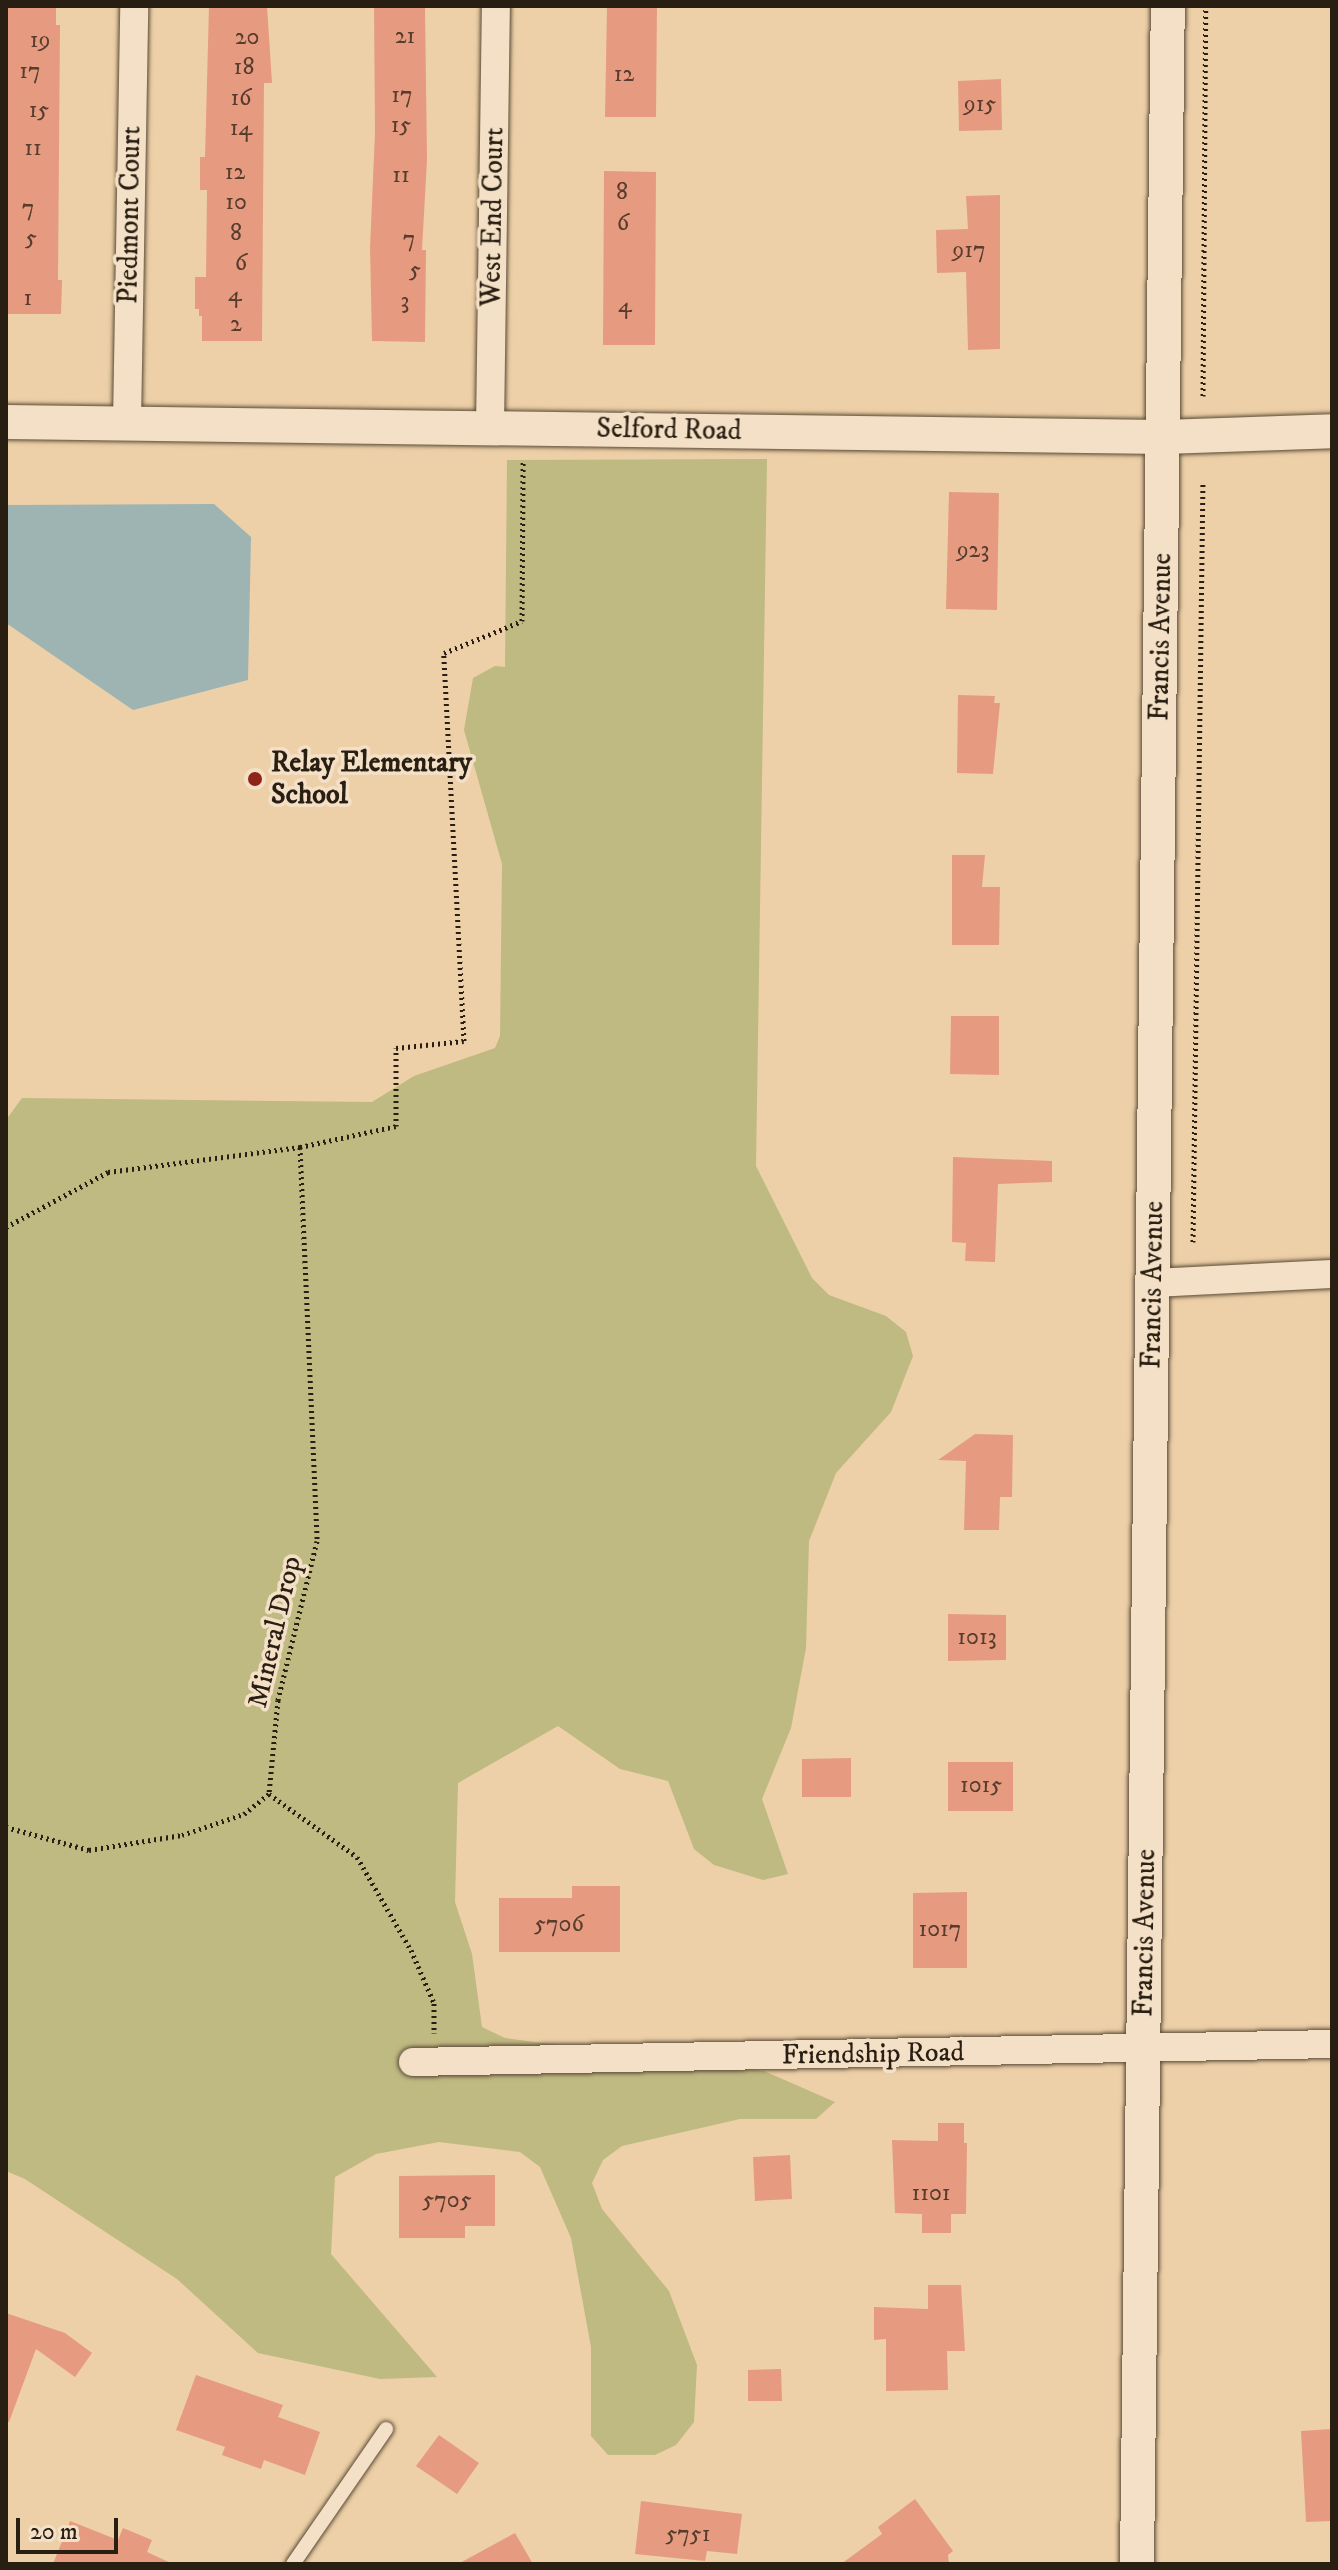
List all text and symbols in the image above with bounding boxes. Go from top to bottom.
house number: 21 [395,23,415,51]
house number: 20 [235,24,259,52]
house number: 19 [30,27,50,55]
house number: 18 [234,54,254,82]
house number: 17 [19,58,41,86]
house number: 12 [614,61,634,89]
house number: 17 [391,82,413,110]
house number: 16 [230,85,252,113]
house number: 915 [964,91,996,119]
house number: 15 [29,97,49,125]
house number: 15 [391,112,411,140]
house number: 14 [230,115,252,143]
street label: Piedmont Court [112,126,148,304]
street label: West End Court [475,127,511,307]
house number: 11 [24,135,42,163]
house number: 12 [225,159,245,187]
house number: 11 [392,162,410,190]
house number: 8 [616,179,628,207]
house number: 10 [225,189,247,217]
house number: 7 [22,195,34,223]
house number: 6 [617,210,629,238]
house number: 8 [230,220,242,248]
house number: 5 [25,225,37,253]
house number: 7 [403,226,415,254]
house number: 917 [952,237,986,265]
house number: 6 [235,250,247,278]
house number: 5 [409,257,421,285]
house number: 4 [228,281,242,309]
house number: 1 [24,285,32,313]
house number: 3 [401,288,409,316]
house number: 4 [618,292,632,320]
house number: 2 [230,311,242,339]
street label: Selford Road [596,412,742,448]
house number: 923 [957,537,989,565]
street label: Francis Avenue [1143,553,1179,721]
place label: Relay Elementary School [271,746,472,812]
marker: Relay Elementary School [246,770,264,788]
street label: Francis Avenue [1135,1201,1171,1369]
street label: Mineral Drop [241,1553,309,1711]
house number: 1013 [957,1624,997,1652]
house number: 1015 [960,1772,1002,1800]
street label: Francis Avenue [1127,1849,1163,2017]
house number: 5706 [534,1911,584,1939]
house number: 1017 [919,1916,961,1944]
street label: Friendship Road [781,2036,965,2072]
house number: 1101 [911,2180,951,2208]
house number: 5705 [422,2187,472,2215]
scale bar [20,2502,122,2552]
text: 20 m [30,2517,78,2547]
house number: 5751 [665,2521,711,2549]

